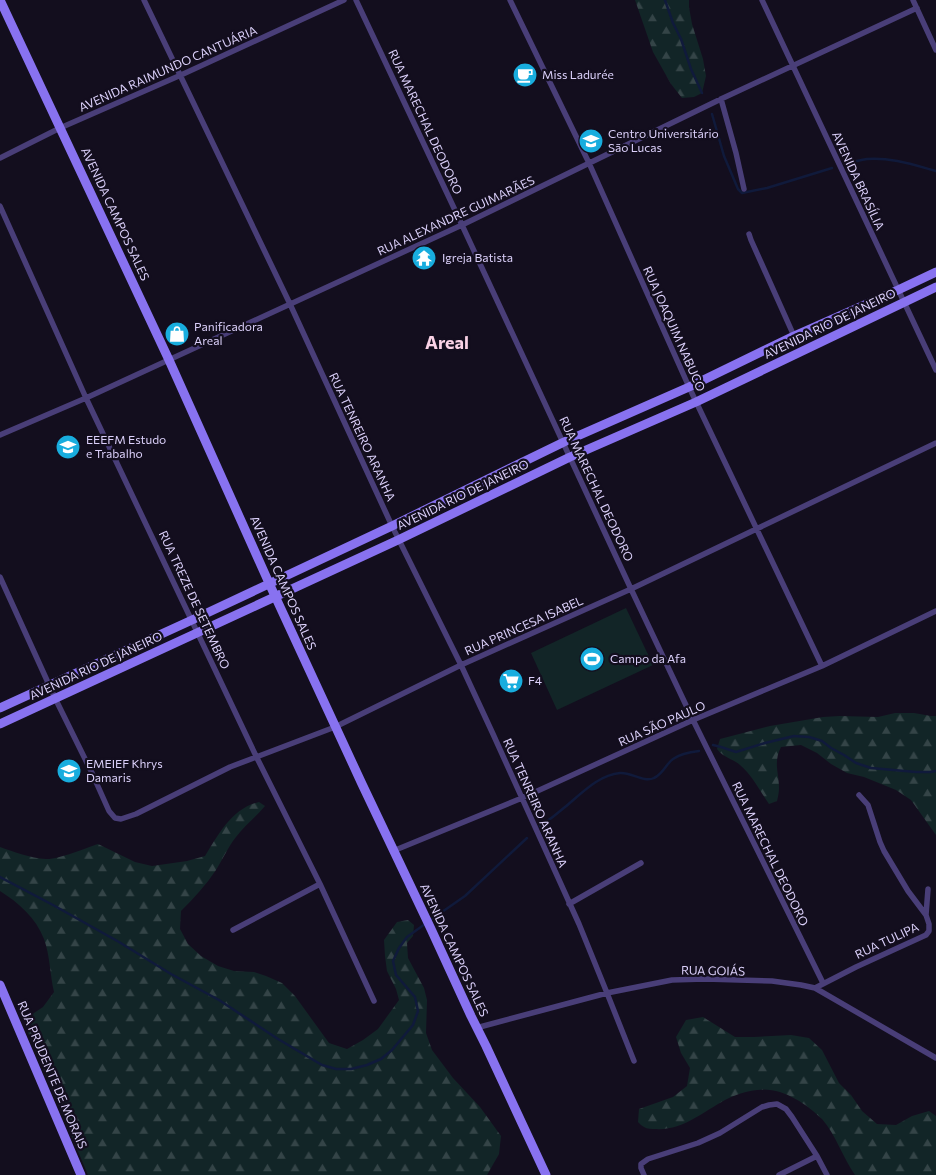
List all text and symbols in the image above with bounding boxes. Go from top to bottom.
street label: AVENIDA RAIMUNDO CANTUÁRIA [76,22,259,114]
street label: RUA MARECHAL DEODORO [386,47,466,197]
cafe icon: Miss Ladurée [512,62,538,88]
place label: Miss Ladurée [542,67,614,81]
place label: Centro Universitário São Lucas [608,126,719,154]
school or university icon: Centro Universitário São Lucas [578,128,604,154]
street label: AVENIDA BRASÍLIA [830,129,888,232]
street label: AVENIDA CAMPOS SALES [79,145,153,282]
street label: RUA ALEXANDRE GUIMARÃES [375,172,536,258]
temple icon: Igreja Batista [411,245,437,271]
place label: Igreja Batista [442,250,513,264]
street label: RUA JOAQUIM NABUCO [640,264,709,394]
street label: AVENIDA RIO DE JANEIRO [761,285,898,362]
place label: Panificadora Areal [194,319,263,347]
shop icon: Panificadora Areal [164,321,190,347]
district label: Areal [425,331,469,353]
street label: RUA TENREIRO ARANHA [327,370,399,503]
street label: RUA MARECHAL DEODORO [557,414,637,564]
place label: EEEFM Estudo e Trabalho [86,432,166,460]
school or university icon: EEEFM Estudo e Trabalho [55,434,81,460]
street label: AVENIDA RIO DE JANEIRO [394,456,531,533]
street label: AVENIDA CAMPOS SALES [248,513,320,652]
street label: RUA TREZE DE SETEMBRO [157,528,233,671]
street label: RUA PRINCESA ISABEL [462,593,585,658]
street label: AVENIDA RIO DE JANEIRO [27,628,165,703]
sports icon: Campo da Afa [579,646,605,672]
place label: Campo da Afa [610,651,686,665]
supermarket icon: F4 [498,668,524,694]
place label: F4 [528,673,542,687]
street label: RUA SÃO PAULO [616,698,707,749]
street label: RUA TENREIRO ARANHA [501,736,571,869]
place label: EMEIEF Khrys Damaris [86,756,163,784]
school or university icon: EMEIEF Khrys Damaris [56,758,82,784]
street label: RUA MARECHAL DEODORO [730,779,812,928]
street label: AVENIDA CAMPOS SALES [418,881,492,1018]
street label: RUA TULIPA [853,919,921,961]
street label: RUA GOIÁS [681,962,745,978]
street label: RUA PRUDENTE DE MORAIS [15,999,90,1151]

